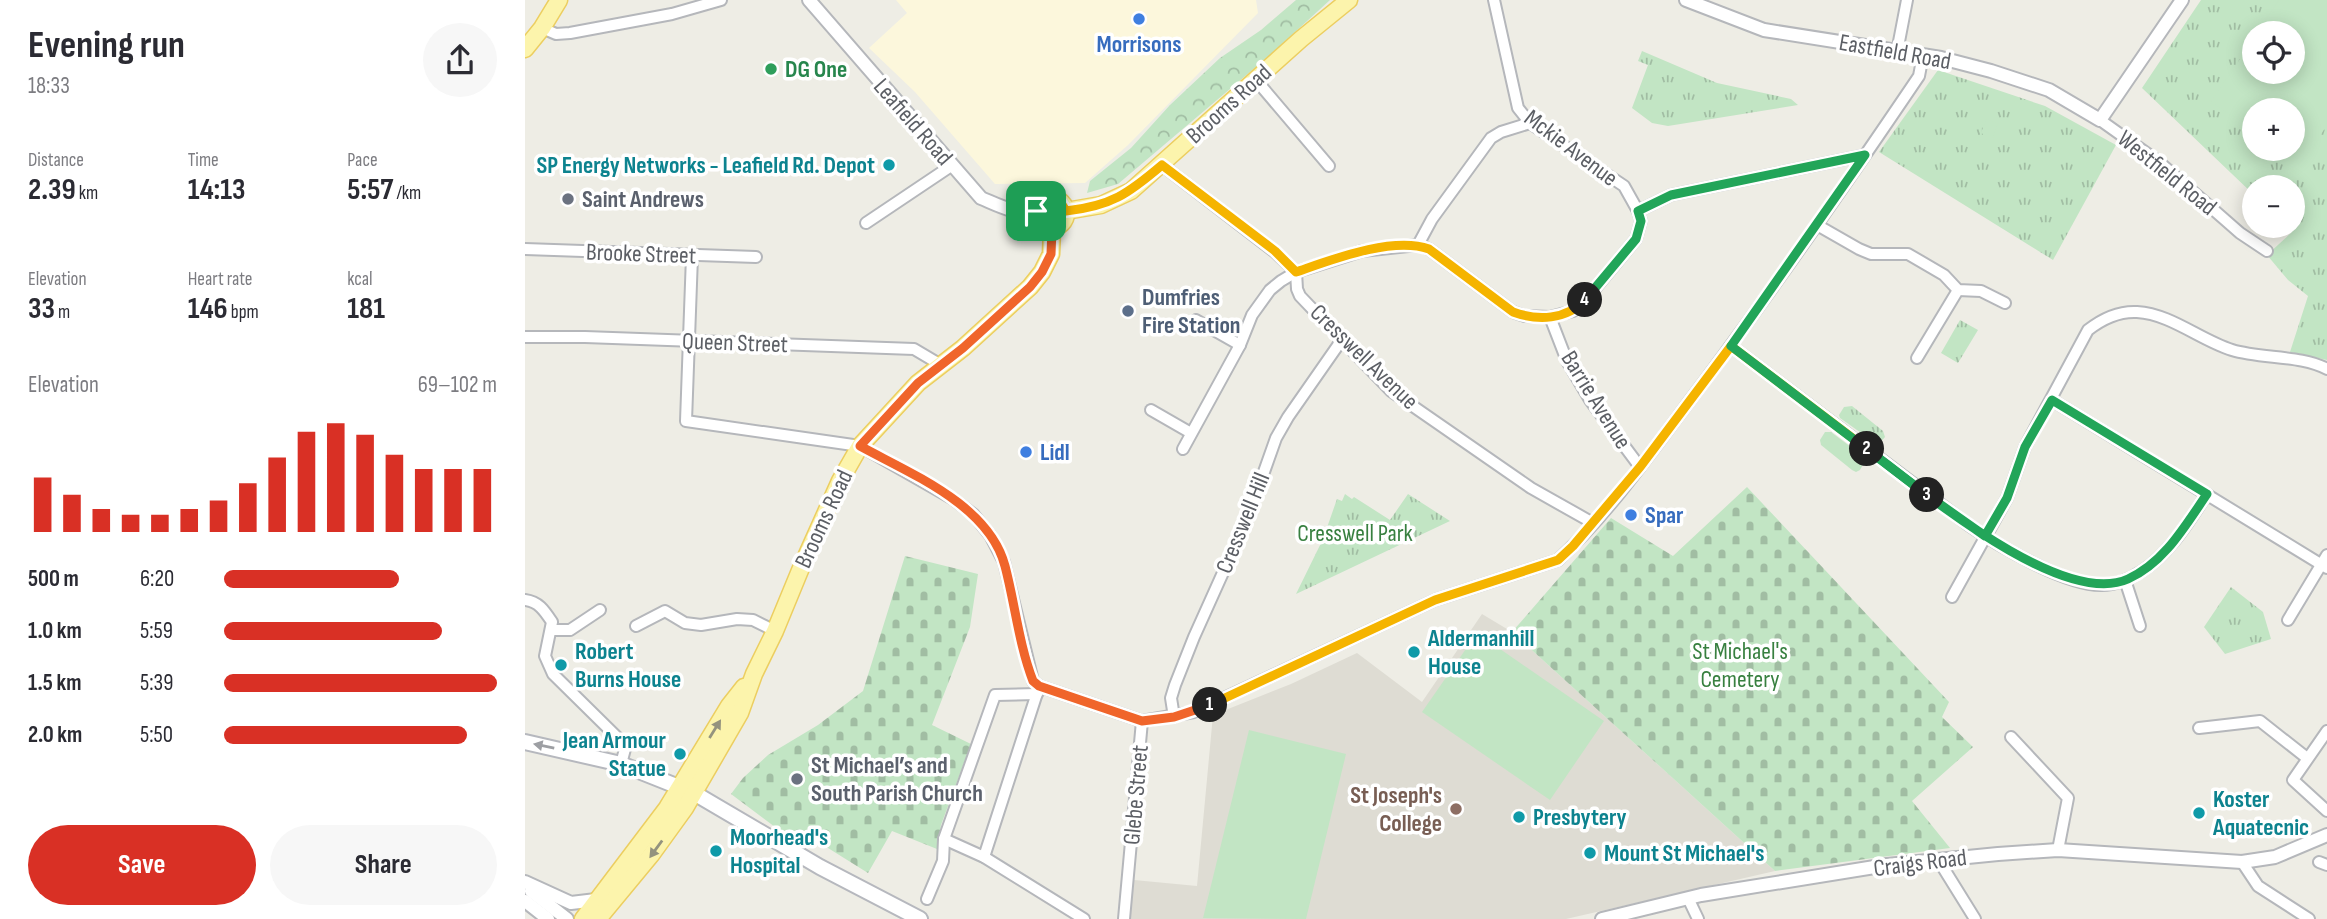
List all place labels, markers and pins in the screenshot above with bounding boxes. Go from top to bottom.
marker: Morrisons [1131,11,1147,27]
place label: Morrisons [1097,30,1181,59]
place label: DG One [785,55,847,84]
marker: DG One [763,61,779,77]
place label: SP Energy Networks - Leafield Rd. Depot [536,151,875,180]
marker: SP Energy Networks - Leafield Rd. Depot [881,157,897,173]
pin [1006,181,1066,241]
place label: Saint Andrews [582,185,704,214]
marker: Saint Andrews [560,191,576,207]
pin: 4 [1567,282,1603,318]
place label: Dumfries Fire Station [1142,283,1241,340]
marker: Dumfries Fire Station [1120,303,1136,319]
pin: 2 [1849,432,1885,466]
place label: Lidl [1040,438,1070,467]
marker: Lidl [1018,444,1034,460]
pin: 3 [1909,477,1945,512]
place label: Spar [1645,501,1684,530]
marker: Spar [1623,507,1639,523]
place label: Aldermanhill House [1427,624,1534,681]
place label: Robert Burns House [575,637,681,694]
marker: Aldermanhill House [1406,644,1422,660]
marker: Robert Burns House [553,657,569,673]
pin: 1 [1193,688,1227,722]
place label: Jean Armour Statue [562,726,667,783]
marker: Jean Armour Statue [672,746,688,762]
place label: St Michael’s and South Parish Church [811,751,983,808]
marker: St Michael’s and South Parish Church [789,771,805,787]
place label: St Joseph's College [1350,781,1442,838]
place label: Koster Aquatecnic [2212,785,2309,842]
marker: St Joseph's College [1448,801,1464,817]
place label: Presbytery [1533,803,1627,832]
marker: Koster Aquatecnic [2191,805,2207,821]
marker: Presbytery [1511,809,1527,825]
place label: Moorhead's Hospital [730,823,828,880]
place label: Mount St Michael's [1604,839,1764,868]
marker: Moorhead's Hospital [708,843,724,859]
marker: Mount St Michael's [1582,845,1598,861]

